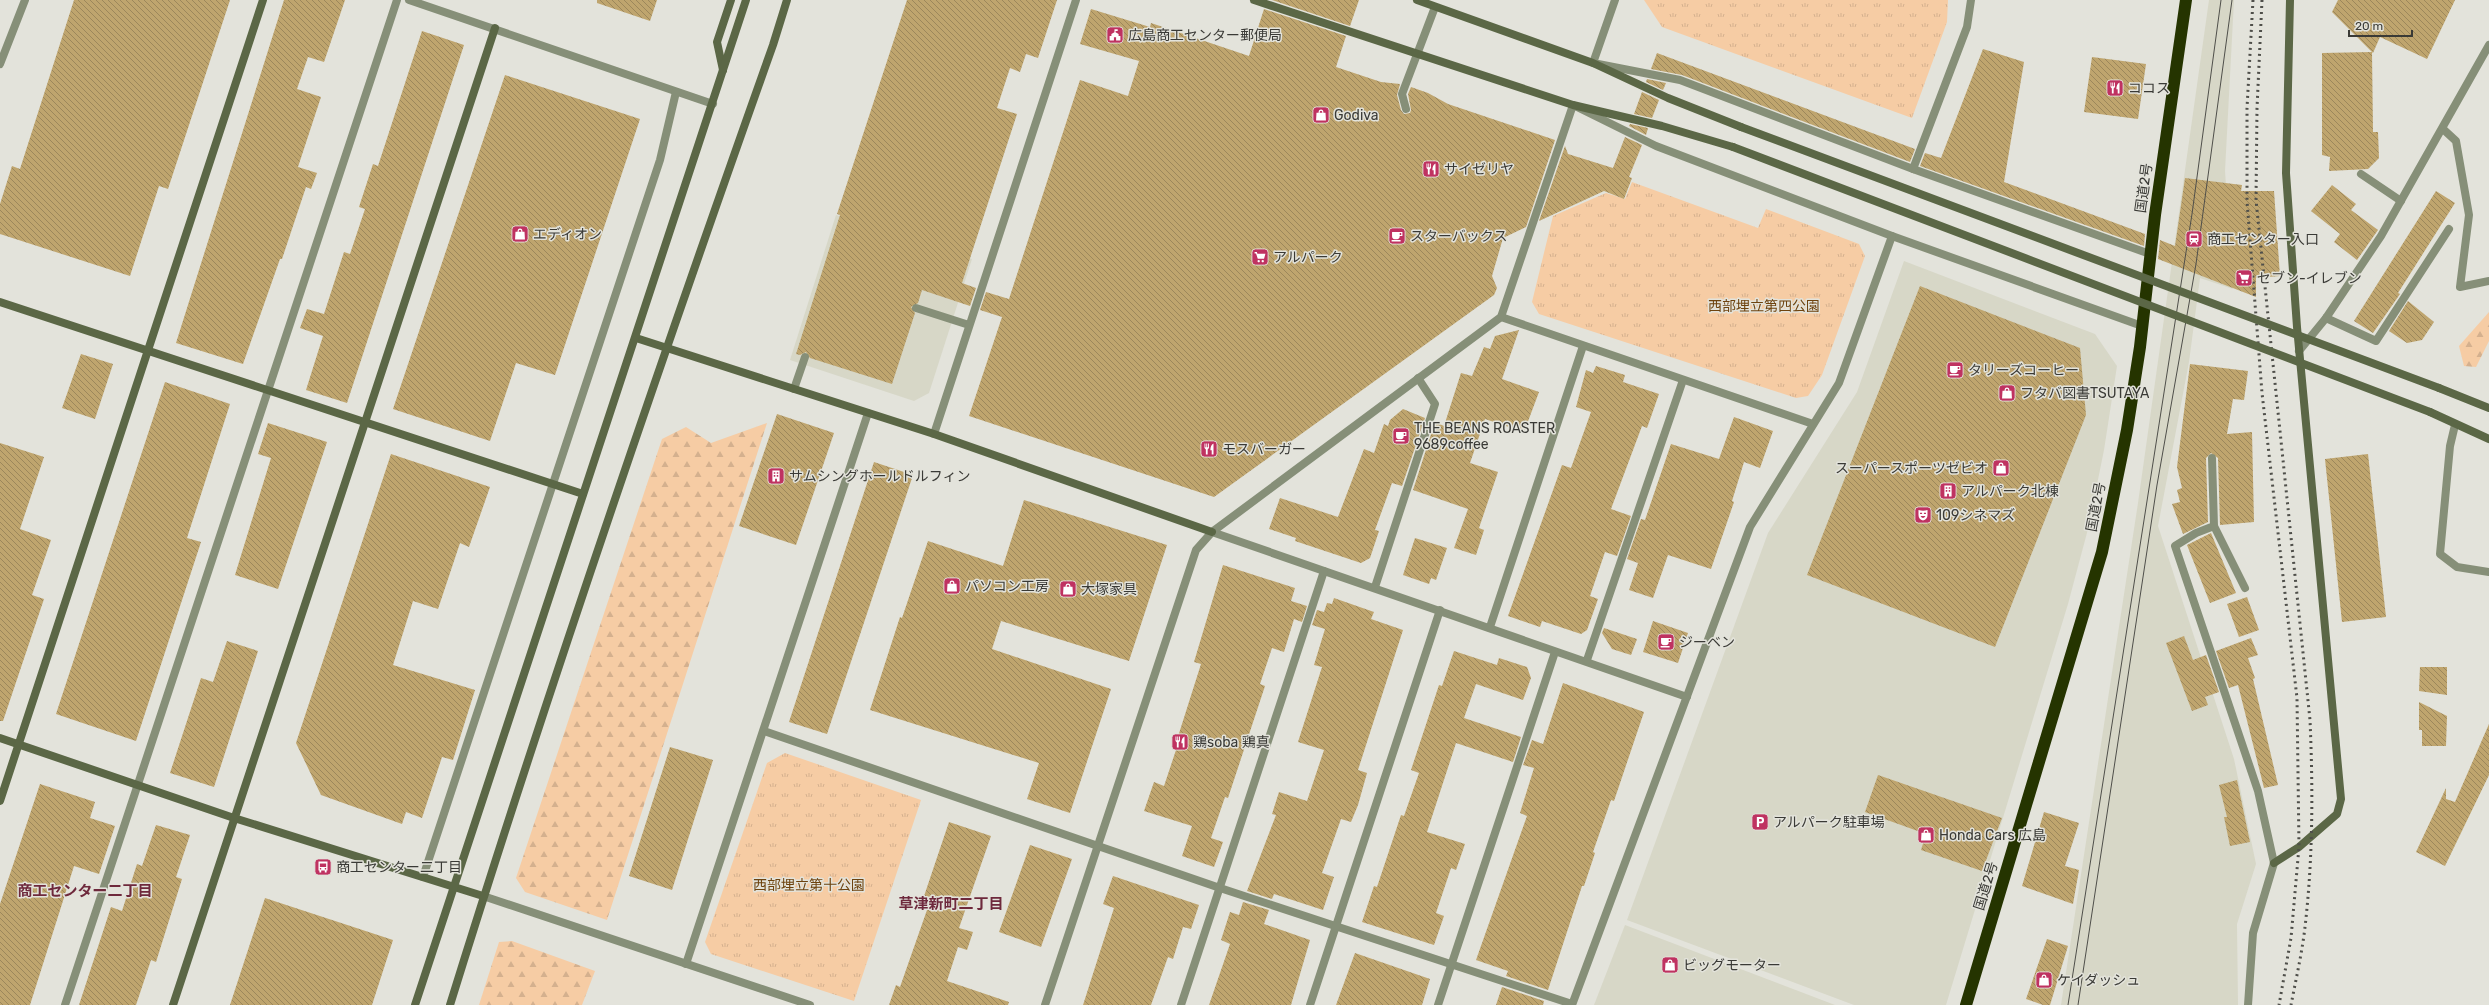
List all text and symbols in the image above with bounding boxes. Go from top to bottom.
scale bar [2349,12,2412,38]
text: 20 m [2355,19,2383,33]
public building icon: 広島商工センター郵便局 [1105,25,1125,45]
place label: 広島商工センター郵便局 [1128,27,1282,44]
restaurant icon: ココス [2105,78,2125,98]
place label: ココス [2128,80,2170,97]
shop icon: Godiva [1311,105,1331,125]
place label: Godiva [1334,107,1379,124]
restaurant icon: サイゼリヤ [1421,159,1441,179]
place label: サイゼリヤ [1444,161,1514,178]
street label: 国道2号 [2132,162,2156,214]
shop icon: エディオン [510,224,530,244]
place label: エディオン [533,226,602,243]
cafe icon: スターバックス [1387,226,1407,246]
place label: スターバックス [1410,228,1507,245]
station icon: 商工センター入口 [2184,229,2204,249]
place label: 商工センター入口 [2207,231,2319,248]
supermarket icon: アルパーク [1250,247,1270,267]
place label: アルパーク [1273,249,1343,266]
supermarket icon: セブン-イレブン [2234,268,2254,288]
place label: セブン-イレブン [2257,270,2362,287]
park label: 西部埋立第四公園 [1708,298,1820,315]
cafe icon: タリーズコーヒー [1945,360,1965,380]
place label: タリーズコーヒー [1968,362,2079,379]
shop icon: フタバ図書TSUTAYA [1997,383,2017,403]
place label: フタバ図書TSUTAYA [2020,385,2150,402]
place label: THE BEANS ROASTER 9689coffee [1414,420,1555,453]
cafe icon: THE BEANS ROASTER 9689coffee [1391,426,1411,446]
restaurant icon: モスバーガー [1199,439,1219,459]
place label: モスバーガー [1222,441,1306,458]
shop icon: スーパースポーツゼビオ [1991,458,2011,478]
place label: スーパースポーツゼビオ [1835,460,1988,477]
building icon: サムシングホールドルフィン [766,466,786,486]
place label: サムシングホールドルフィン [789,468,970,485]
building icon: アルパーク北棟 [1938,481,1958,501]
street label: 国道2号 [2083,481,2109,533]
place label: アルパーク北棟 [1961,483,2059,500]
theatre icon: 109シネマズ [1913,505,1933,525]
place label: 109シネマズ [1936,507,2015,524]
shop icon: パソコン工房 [942,576,962,596]
place label: パソコン工房 [965,578,1049,595]
shop icon: 大塚家具 [1058,579,1078,599]
place label: 大塚家具 [1081,581,1137,598]
cafe icon: ジーベン [1656,632,1676,652]
place label: ジーベン [1679,634,1735,651]
restaurant icon: 鶏soba 鶏真 [1170,732,1190,752]
place label: 鶏soba 鶏真 [1193,734,1270,751]
parking icon: アルパーク駐車場 [1750,812,1770,832]
place label: アルパーク駐車場 [1773,814,1885,831]
shop icon: Honda Cars 広島 [1916,825,1936,845]
place label: Honda Cars 広島 [1939,827,2046,844]
bus stop icon: 商工センター二丁目 [313,857,333,877]
place label: 商工センター二丁目 [336,859,462,876]
street label: 国道2号 [1971,860,2001,912]
park label: 西部埋立第十公園 [753,877,865,894]
district label: 商工センター二丁目 [17,882,153,900]
district label: 草津新町二丁目 [898,895,1004,913]
shop icon: ビッグモーター [1660,955,1680,975]
place label: ビッグモーター [1683,957,1781,974]
shop icon: ケイダッシュ [2034,970,2054,990]
place label: ケイダッシュ [2057,972,2140,989]

